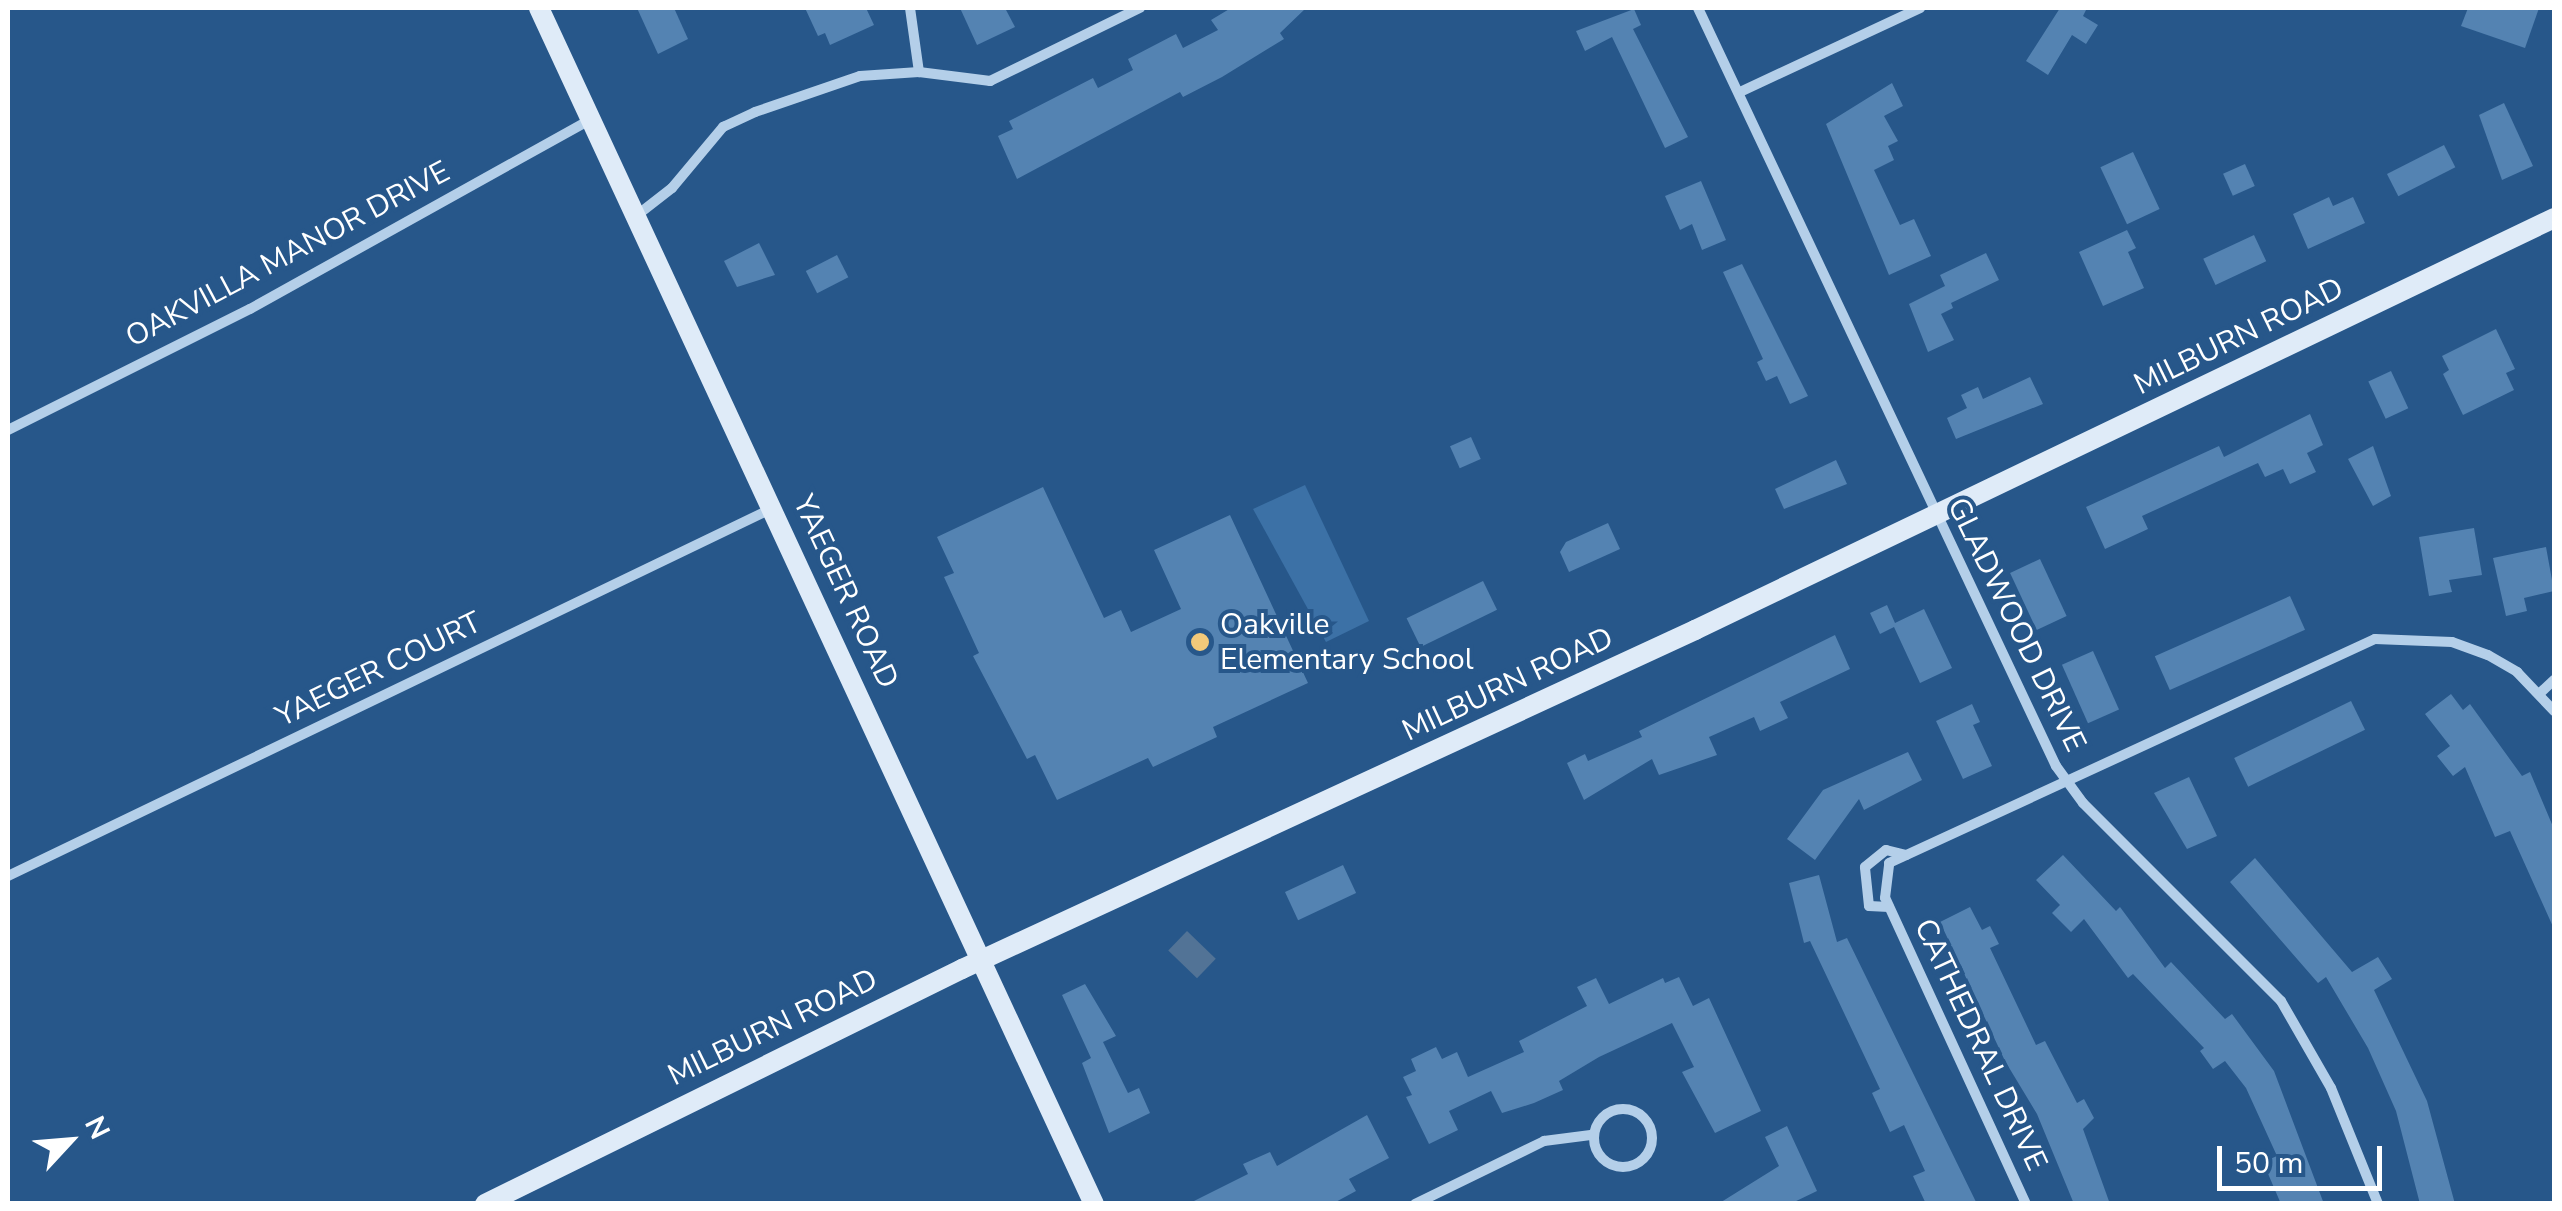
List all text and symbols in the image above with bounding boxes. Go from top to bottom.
street label: OAKVILLA MANOR DRIVE [120,154,456,356]
street label: MILBURN ROAD [2128,271,2350,403]
street label: YAEGER ROAD [785,490,905,694]
street label: GLADWOOD DRIVE [1939,492,2093,758]
street label: YAEGER COURT [270,605,488,735]
place label: Oakville Elementary School [1220,607,1474,678]
street label: MILBURN ROAD [1397,620,1619,750]
marker: Oakville Elementary School [1189,631,1211,653]
street label: CATHEDRAL DRIVE [1906,913,2054,1177]
street label: MILBURN ROAD [662,962,884,1094]
north arrow [20,1091,120,1191]
text: N [75,1110,119,1146]
scale bar [2222,1126,2387,1188]
text: 50 m [2234,1143,2303,1184]

